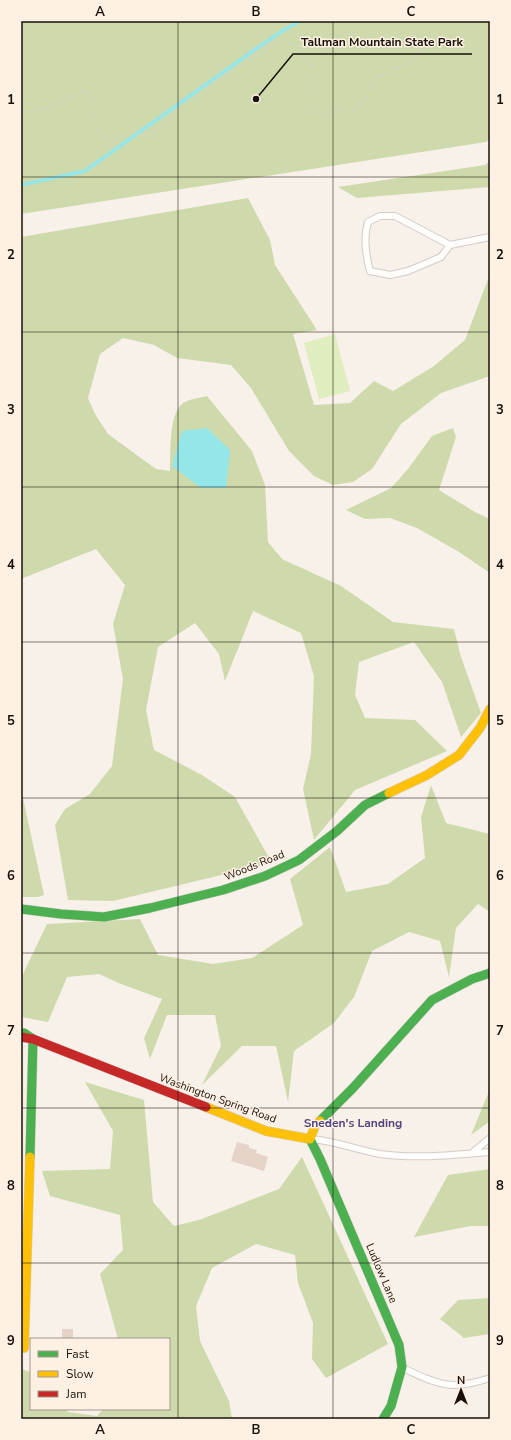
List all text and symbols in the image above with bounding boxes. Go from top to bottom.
text: A [95,3,105,21]
text: B [252,3,261,21]
text: C [407,3,416,21]
callout: Tallman Mountain State Park [293,30,472,54]
text: Tallman Mountain State Park [301,34,464,50]
text: 1 [7,91,15,109]
text: 1 [496,91,504,109]
text: 2 [7,246,15,264]
text: 2 [496,246,504,264]
text: 3 [7,401,15,419]
text: 3 [496,401,504,419]
text: 4 [7,556,15,574]
text: 4 [496,556,504,574]
text: 5 [7,712,15,730]
text: 5 [496,712,504,730]
street label: Woods Road [222,847,287,884]
text: 6 [7,867,15,885]
text: 6 [496,867,504,885]
text: 7 [7,1022,15,1040]
text: 7 [496,1022,504,1040]
street label: Washington Spring Road [157,1070,279,1127]
district label: Sneden's Landing [304,1115,402,1131]
text: 8 [7,1177,15,1195]
text: 8 [496,1177,504,1195]
street label: Ludlow Lane [362,1241,401,1306]
text: 9 [7,1332,15,1350]
text: 9 [496,1332,504,1350]
legend [30,1338,170,1410]
text: Fast [66,1346,89,1362]
text: Slow [66,1366,94,1382]
north arrow [441,1370,481,1410]
text: N [457,1373,465,1388]
text: Jam [65,1386,87,1402]
text: A [95,1421,105,1439]
text: B [252,1421,261,1439]
text: C [407,1421,416,1439]

